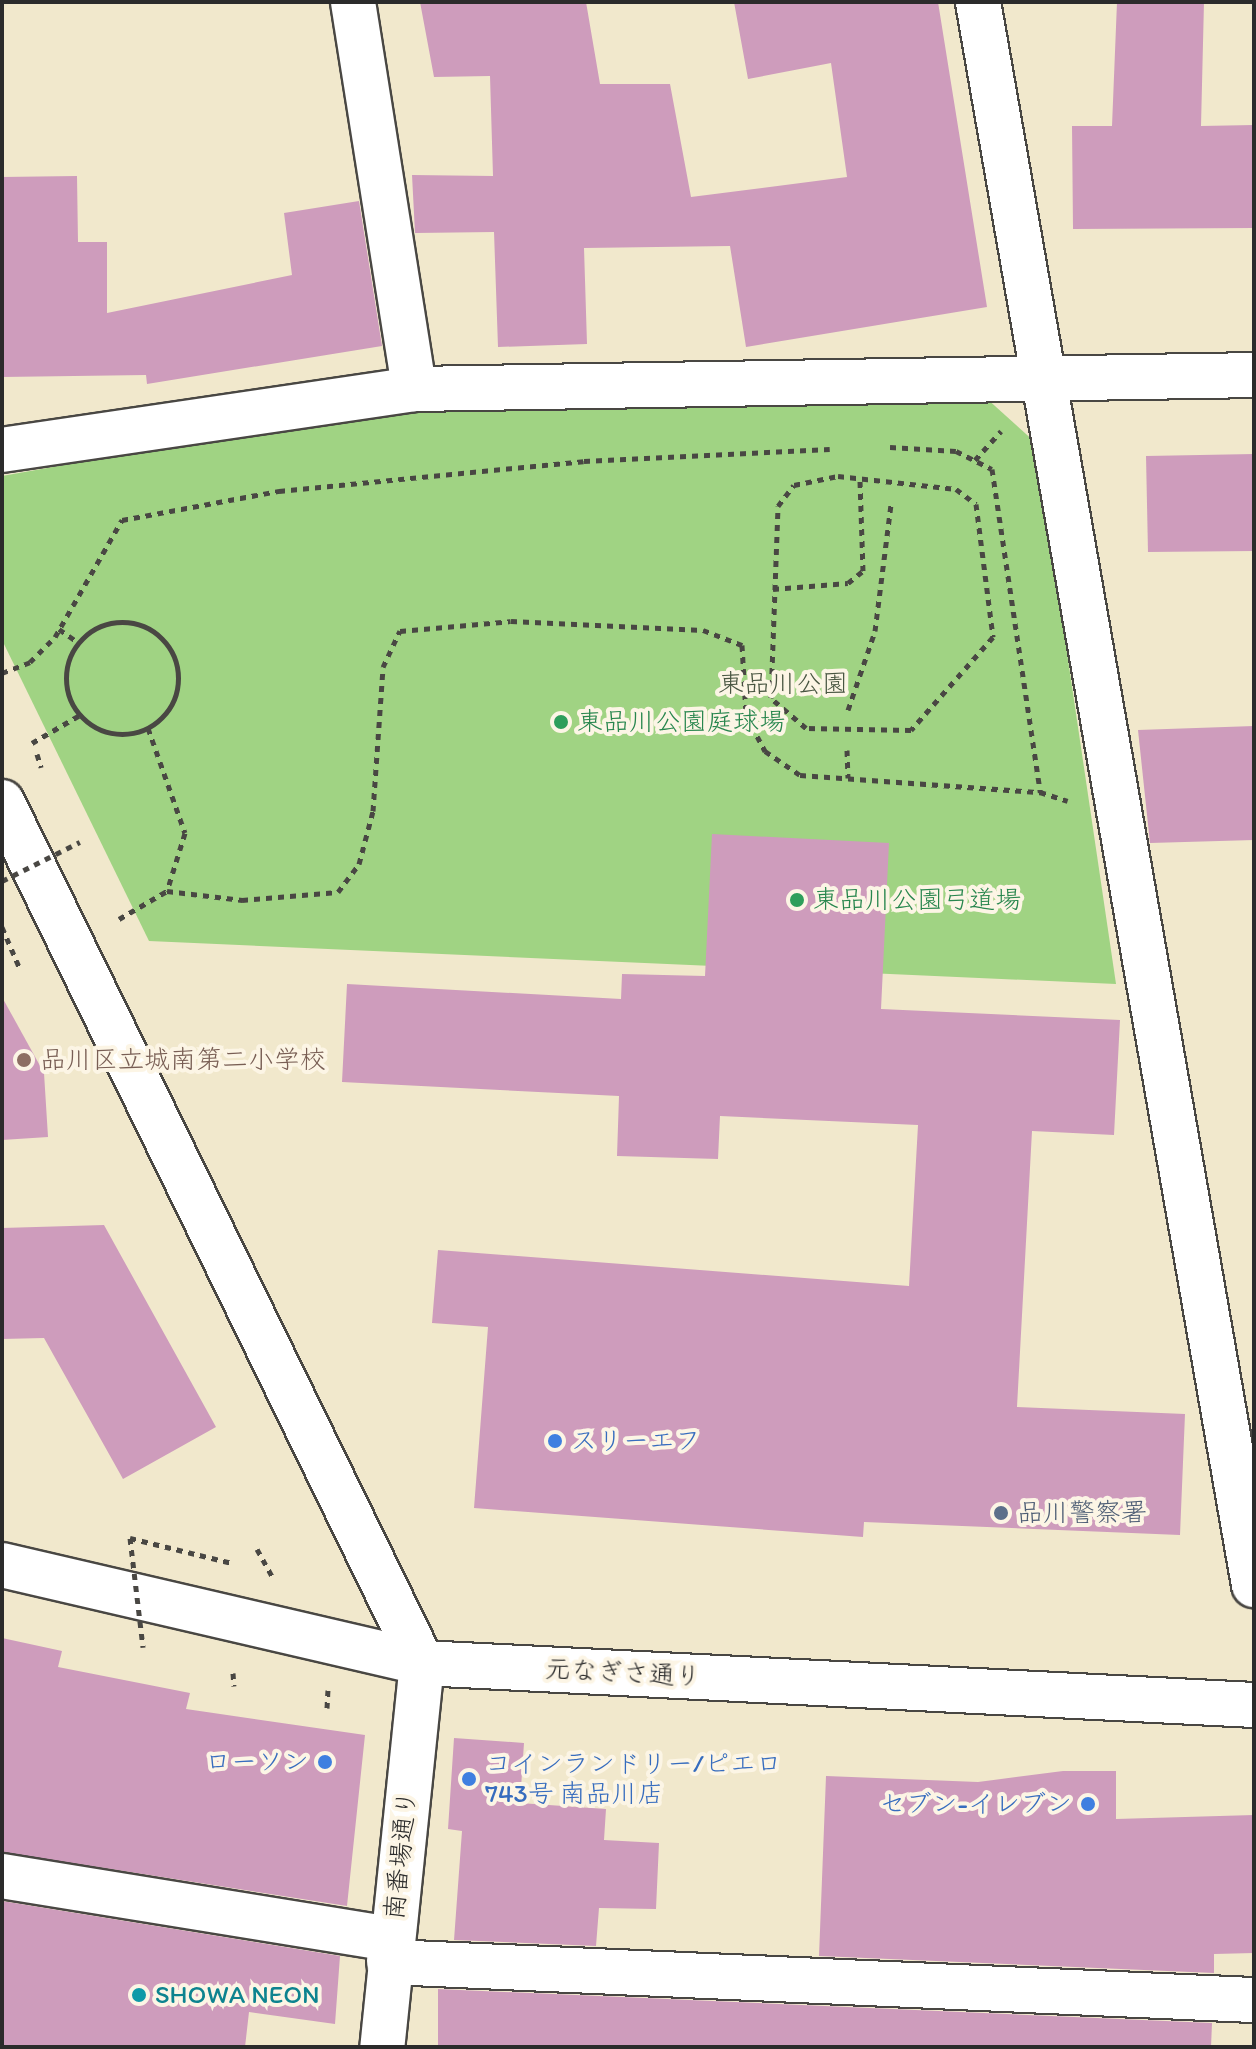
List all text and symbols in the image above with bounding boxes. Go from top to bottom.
park label: 東品川公園 [718,668,848,700]
place label: 東品川公園庭球場 [577,706,785,738]
marker: 東品川公園庭球場 [552,713,570,731]
place label: 東品川公園弓道場 [813,884,1021,916]
marker: 東品川公園弓道場 [788,891,806,909]
place label: 品川区立城南第二小学校 [40,1044,326,1076]
marker: 品川区立城南第二小学校 [15,1051,33,1069]
place label: スリーエフ [571,1425,701,1457]
marker: スリーエフ [546,1432,564,1450]
place label: 品川警察署 [1017,1497,1147,1529]
marker: 品川警察署 [992,1504,1010,1522]
street label: 元なぎさ通り [544,1653,702,1693]
place label: ローソン [205,1746,309,1778]
place label: コインランドリー/ピエロ 743号 南品川店 [485,1748,782,1810]
marker: ローソン [316,1753,334,1771]
marker: コインランドリー/ピエロ 743号 南品川店 [460,1770,478,1788]
place label: セブン-イレブン [880,1788,1072,1820]
street label: 南番場通り [379,1789,423,1921]
marker: セブン-イレブン [1079,1795,1097,1813]
place label: SHOWA NEON [155,1979,319,2011]
marker: SHOWA NEON [130,1986,148,2004]

